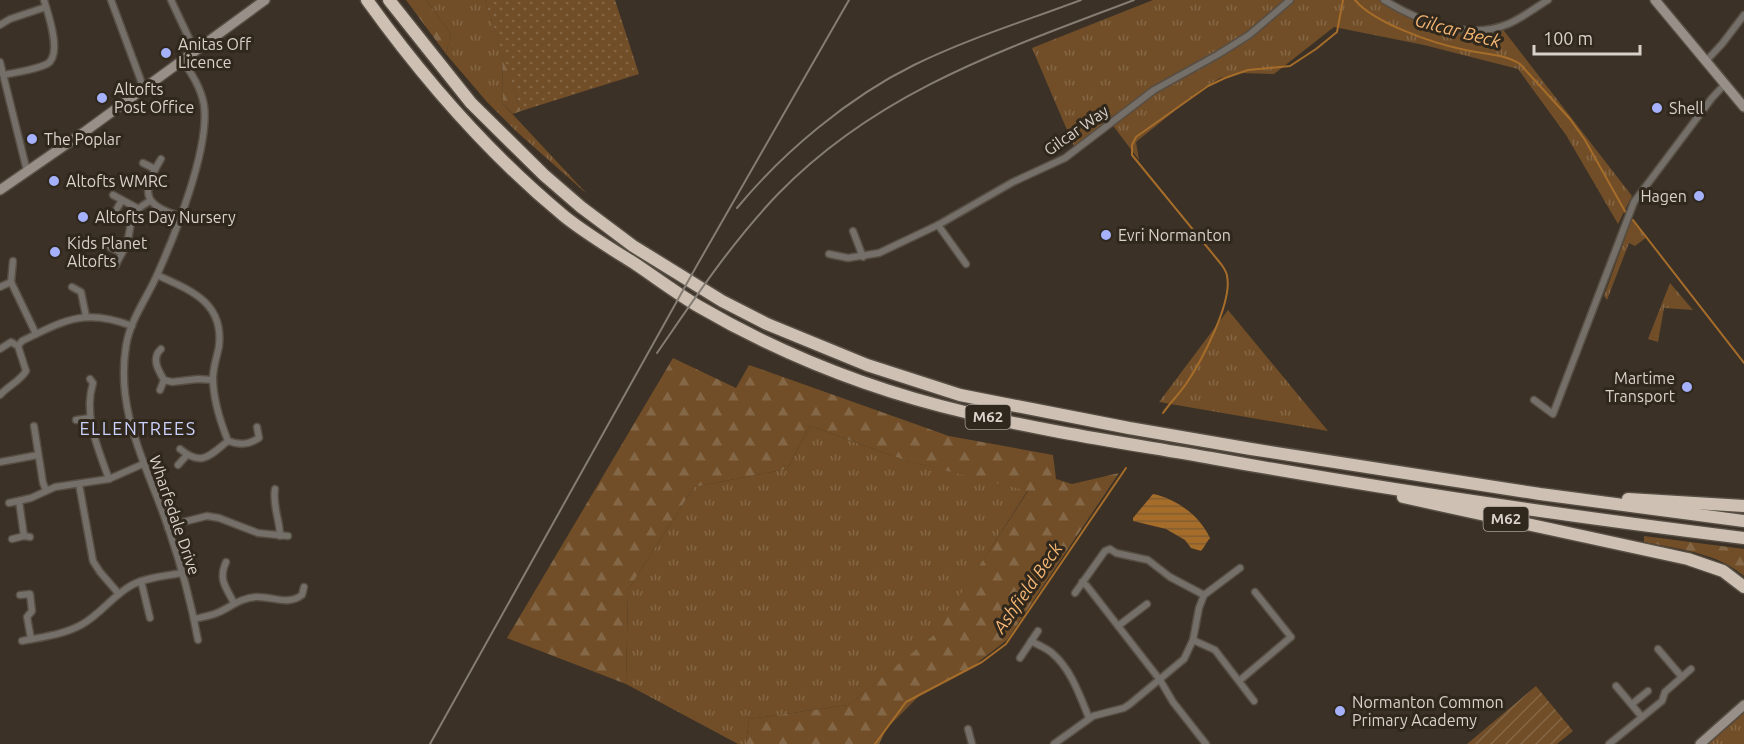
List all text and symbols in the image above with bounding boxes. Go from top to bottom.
water label: Gilcar Beck [1413,9,1504,51]
scale bar [1534,18,1640,56]
text: 100 m [1543,28,1593,48]
place label: Anitas Off Licence [178,35,252,71]
marker: Anitas Off Licence [159,46,173,60]
place label: Altofts Post Office [114,80,194,116]
marker: Altofts Post Office [95,91,109,105]
place label: Shell [1669,99,1704,117]
street label: Gilcar Way [1040,101,1112,159]
marker: Shell [1650,101,1664,115]
place label: The Poplar [44,130,121,148]
marker: The Poplar [25,132,39,146]
place label: Altofts WMRC [66,172,168,190]
marker: Altofts WMRC [47,174,61,188]
place label: Hagen [1640,187,1687,205]
marker: Hagen [1692,189,1706,203]
place label: Altofts Day Nursery [95,208,236,226]
marker: Altofts Day Nursery [76,210,90,224]
place label: Evri Normanton [1118,226,1231,244]
marker: Evri Normanton [1099,228,1113,242]
place label: Kids Planet Altofts [67,234,148,270]
marker: Kids Planet Altofts [48,245,62,259]
place label: Martime Transport [1605,369,1676,405]
marker: Martime Transport [1680,380,1694,394]
road number: M62 [966,405,1010,429]
district label: ELLENTREES [79,418,197,438]
street label: Wharfedale Drive [146,453,204,577]
road number: M62 [1484,507,1528,531]
water label: Ashfield Beck [988,538,1067,638]
place label: Normanton Common Primary Academy [1352,693,1504,729]
marker: Normanton Common Primary Academy [1333,704,1347,718]

